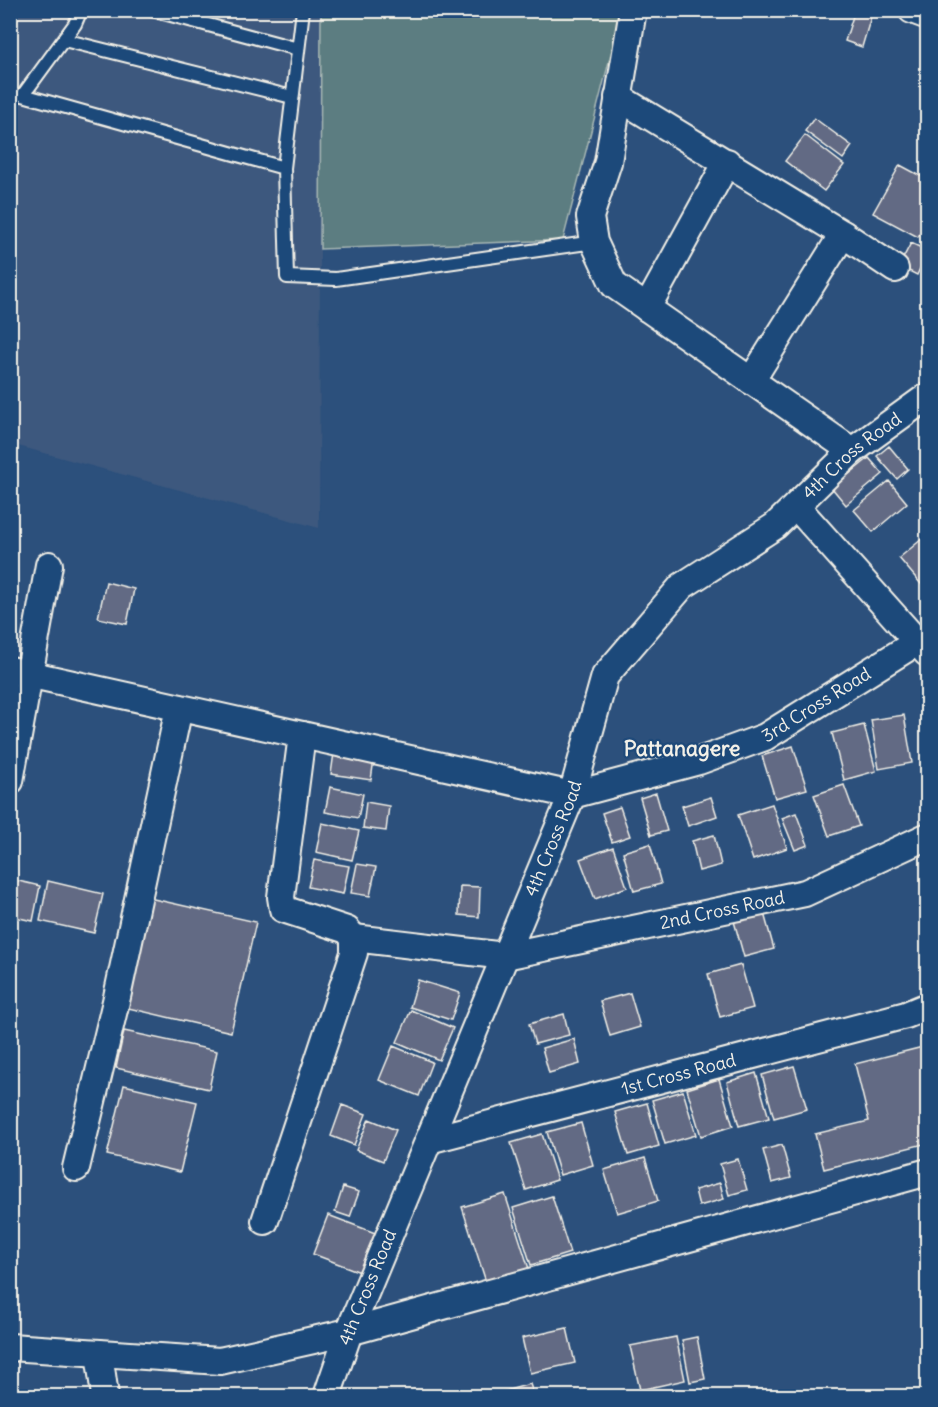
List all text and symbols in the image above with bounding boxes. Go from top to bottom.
street label: 4th Cross Road [797,407,906,504]
street label: 3rd Cross Road [757,662,875,747]
district label: Pattanagere [624,735,740,762]
street label: 4th Cross Road [519,777,587,900]
street label: 2nd Cross Road [657,885,787,934]
street label: 1st Cross Road [619,1048,739,1100]
street label: 4th Cross Road [333,1226,401,1348]

